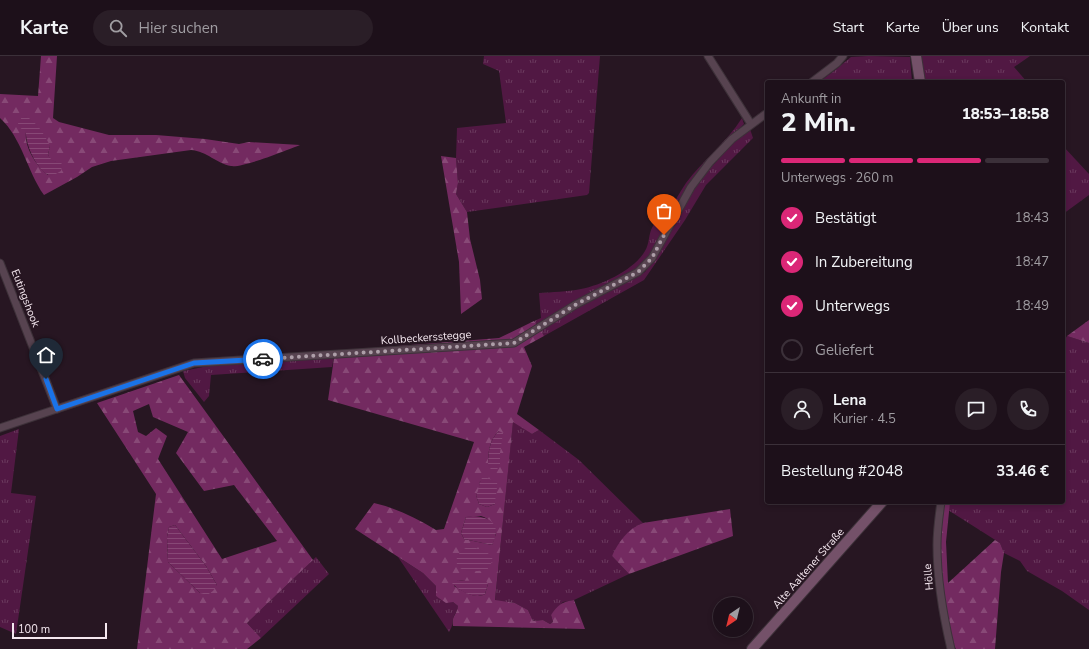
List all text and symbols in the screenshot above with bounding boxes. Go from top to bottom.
search box [93,10,373,46]
text: Karte [20,15,69,41]
icon: search [107,17,129,39]
text: Hier suchen [139,18,218,38]
text: Start [833,18,864,37]
text: Karte [886,18,920,37]
text: Über uns [942,18,999,37]
text: Kontakt [1021,18,1069,37]
text: Ankunft in [781,90,841,108]
text: 18:53–18:58 [962,104,1049,124]
text: 2 Min. [781,105,856,140]
text: Unterwegs · 260 m [781,169,893,187]
pin [647,194,681,235]
icon: bag [653,200,675,222]
icon: check [781,207,803,229]
text: Bestätigt [815,208,876,228]
text: 18:43 [1015,209,1049,227]
icon: check [781,251,803,273]
text: In Zubereitung [815,252,913,272]
text: 18:47 [1015,253,1049,271]
street label: Eutingshook [8,267,44,330]
icon: check [781,295,803,317]
text: Unterwegs [815,296,890,316]
text: 18:49 [1015,297,1049,315]
street label: Kollbeckersstegge [380,327,472,348]
pin [29,338,63,379]
courier [243,339,283,379]
text: Geliefert [815,340,874,360]
icon: home [35,344,57,366]
icon: car [252,348,274,370]
button: person [781,388,823,430]
button: chat [955,388,997,430]
button: phone [1007,388,1049,430]
text: Lena [833,390,866,410]
text: Kurier · 4.5 [833,410,896,428]
text: Bestellung #2048 [781,461,903,481]
text: 33.46 € [996,461,1049,481]
street label: Alte Aaltener Straße [769,525,848,612]
street label: Hölle [920,563,937,591]
north arrow [713,597,753,637]
map controls [713,597,753,637]
scale bar [12,621,107,640]
text: 100 m [18,622,50,637]

